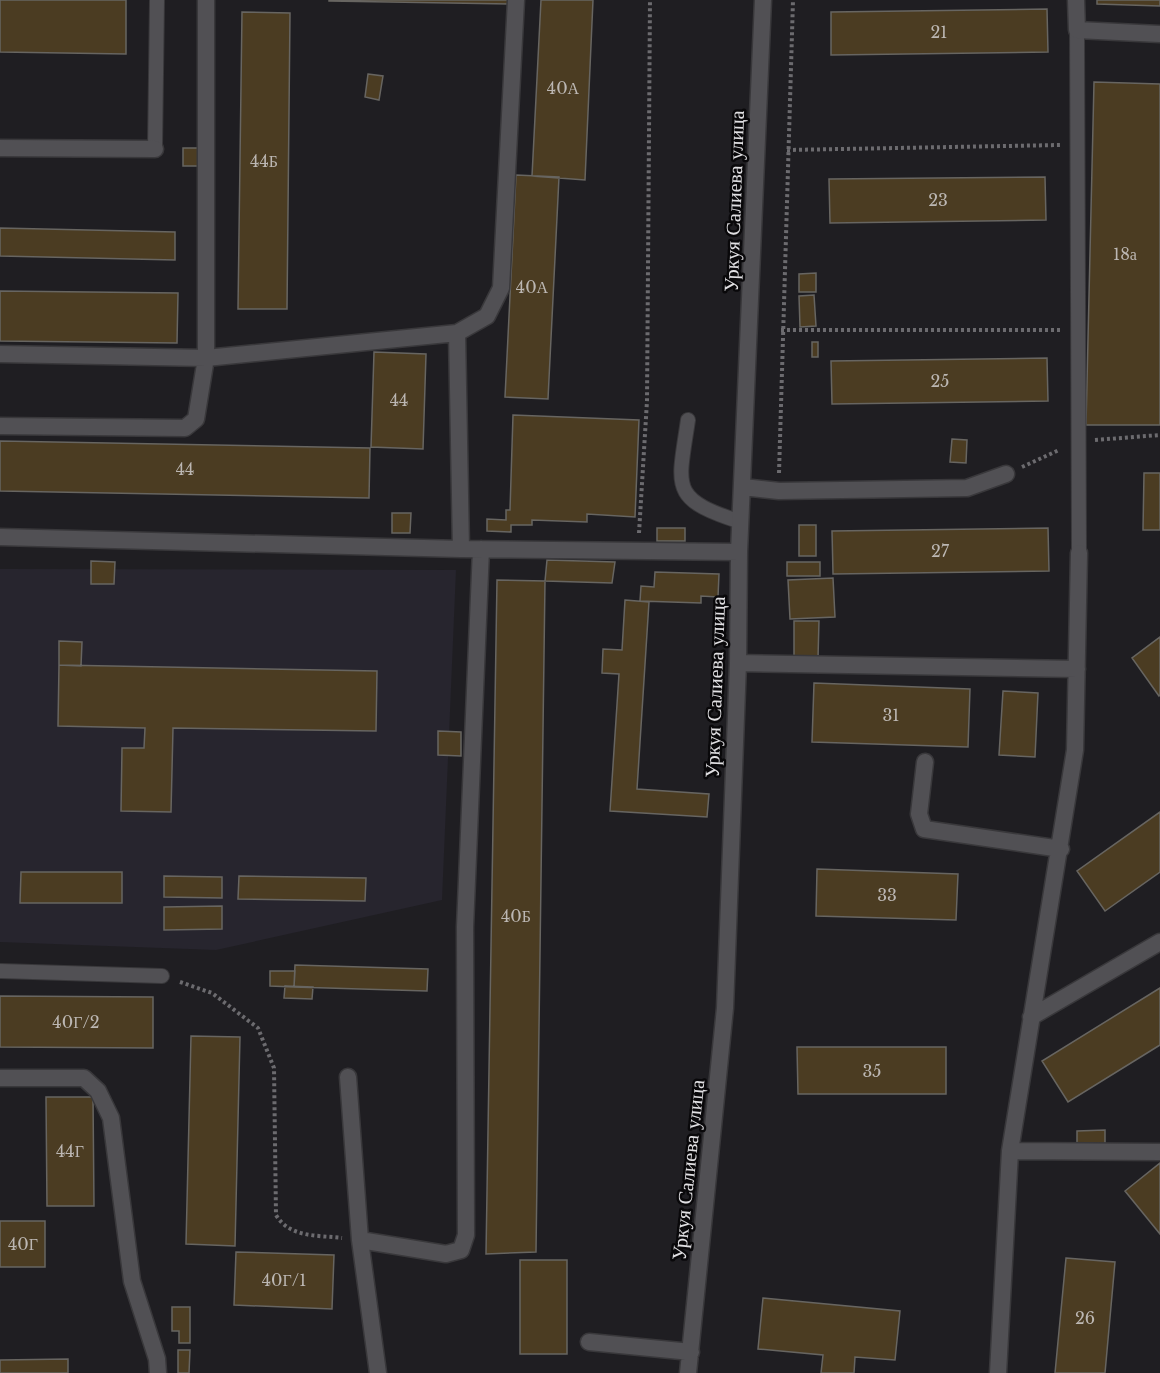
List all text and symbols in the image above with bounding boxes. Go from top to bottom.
house number: 21 [931,22,948,42]
house number: 40А [547,78,580,98]
street label: Уркуя Салиева улица [719,110,749,292]
house number: 44Б [250,151,278,171]
house number: 23 [928,190,948,210]
house number: 18а [1113,244,1137,264]
house number: 40А [516,277,549,297]
house number: 25 [931,371,949,391]
house number: 44 [390,390,408,410]
house number: 44 [176,459,194,479]
house number: 27 [931,541,950,561]
street label: Уркуя Салиева улица [700,596,730,778]
house number: 31 [883,705,900,725]
house number: 33 [877,885,897,905]
house number: 40Б [501,906,531,926]
house number: 40Г/2 [52,1012,100,1032]
house number: 35 [863,1061,881,1081]
street label: Уркуя Салиева улица [667,1078,709,1261]
house number: 44Г [56,1141,84,1161]
house number: 40Г [8,1234,38,1254]
house number: 40Г/1 [262,1270,306,1290]
house number: 26 [1075,1308,1095,1328]

